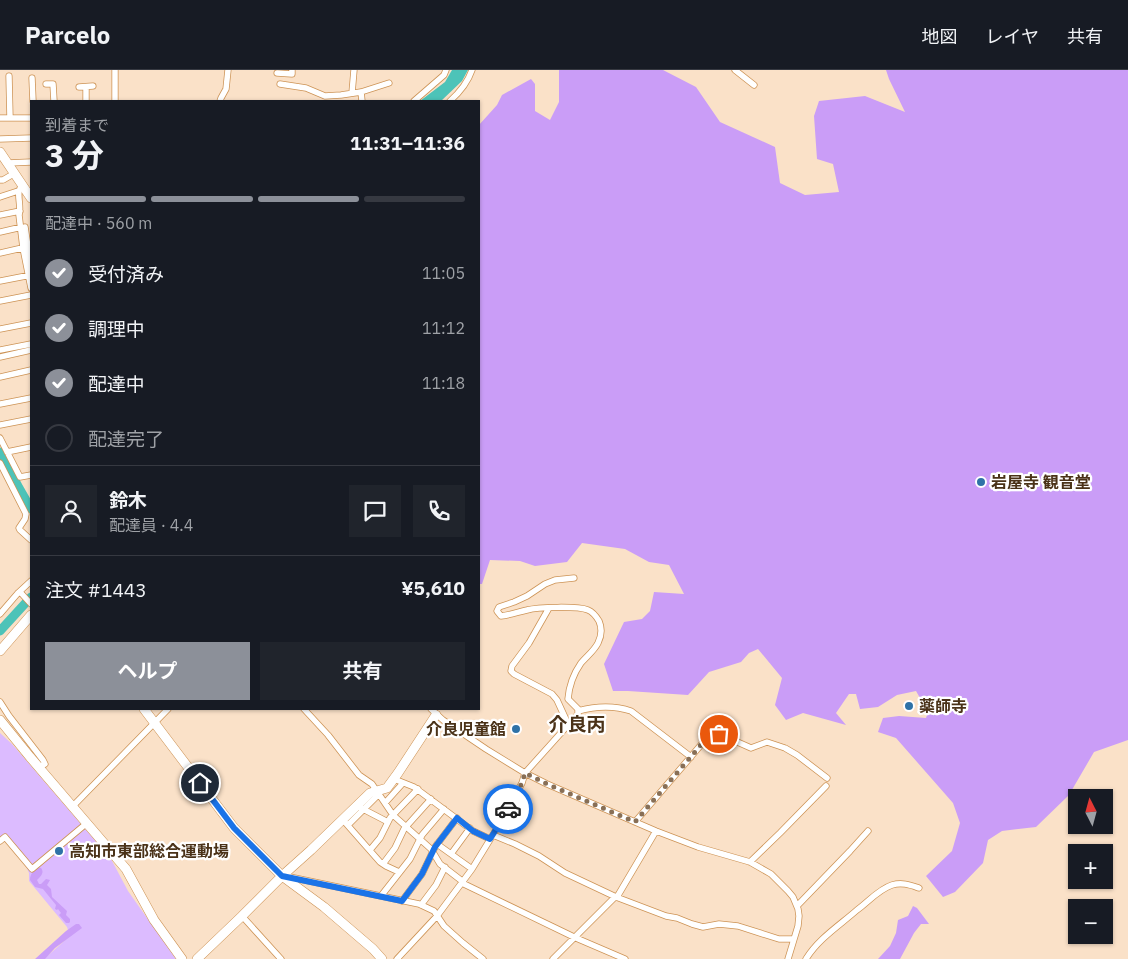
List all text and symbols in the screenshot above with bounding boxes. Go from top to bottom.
text: Parcelo [25,19,110,51]
text: 地図 [922,25,958,48]
text: レイヤ [986,25,1039,48]
text: 共有 [1067,25,1103,48]
text: 到着まで [45,115,109,135]
text: 11:31–11:36 [350,131,465,155]
text: 3 分 [45,134,104,176]
text: 配達中 · 560 m [45,213,152,233]
icon: check [45,259,73,287]
text: 受付済み [88,262,164,286]
text: 11:05 [422,263,465,283]
icon: check [45,314,73,342]
text: 調理中 [88,317,145,341]
text: 11:12 [422,318,465,338]
icon: check [45,369,73,397]
text: 配達中 [88,372,145,396]
text: 11:18 [422,373,465,393]
text: 配達完了 [88,427,164,451]
place label: 岩屋寺 観音堂 [991,472,1091,492]
marker: 岩屋寺 観音堂 [975,476,987,488]
button: person [45,485,97,537]
button: chat [349,485,401,537]
button: phone [413,485,465,537]
text: 鈴木 [109,488,147,512]
text: 配達員 · 4.4 [109,515,193,535]
text: ¥5,610 [401,576,465,600]
text: 注文 #1443 [45,578,147,602]
button: ヘルプ [45,642,250,700]
button: 共有 [260,642,465,700]
place label: 薬師寺 [919,696,967,716]
marker: 薬師寺 [903,700,915,712]
district label: 介良丙 [548,712,606,736]
pin [698,713,740,755]
place label: 介良児童館 [426,719,506,739]
icon: bag [705,720,733,748]
marker: 介良児童館 [510,723,522,735]
pin [179,762,221,804]
icon: home [186,769,214,797]
courier [483,784,533,834]
north arrow [1068,789,1112,834]
map controls [1068,789,1113,944]
icon: car [494,795,522,823]
place label: 高知市東部総合運動場 [69,841,229,861]
button: + [1068,844,1113,889]
marker: 高知市東部総合運動場 [53,845,65,857]
button: − [1068,899,1113,944]

